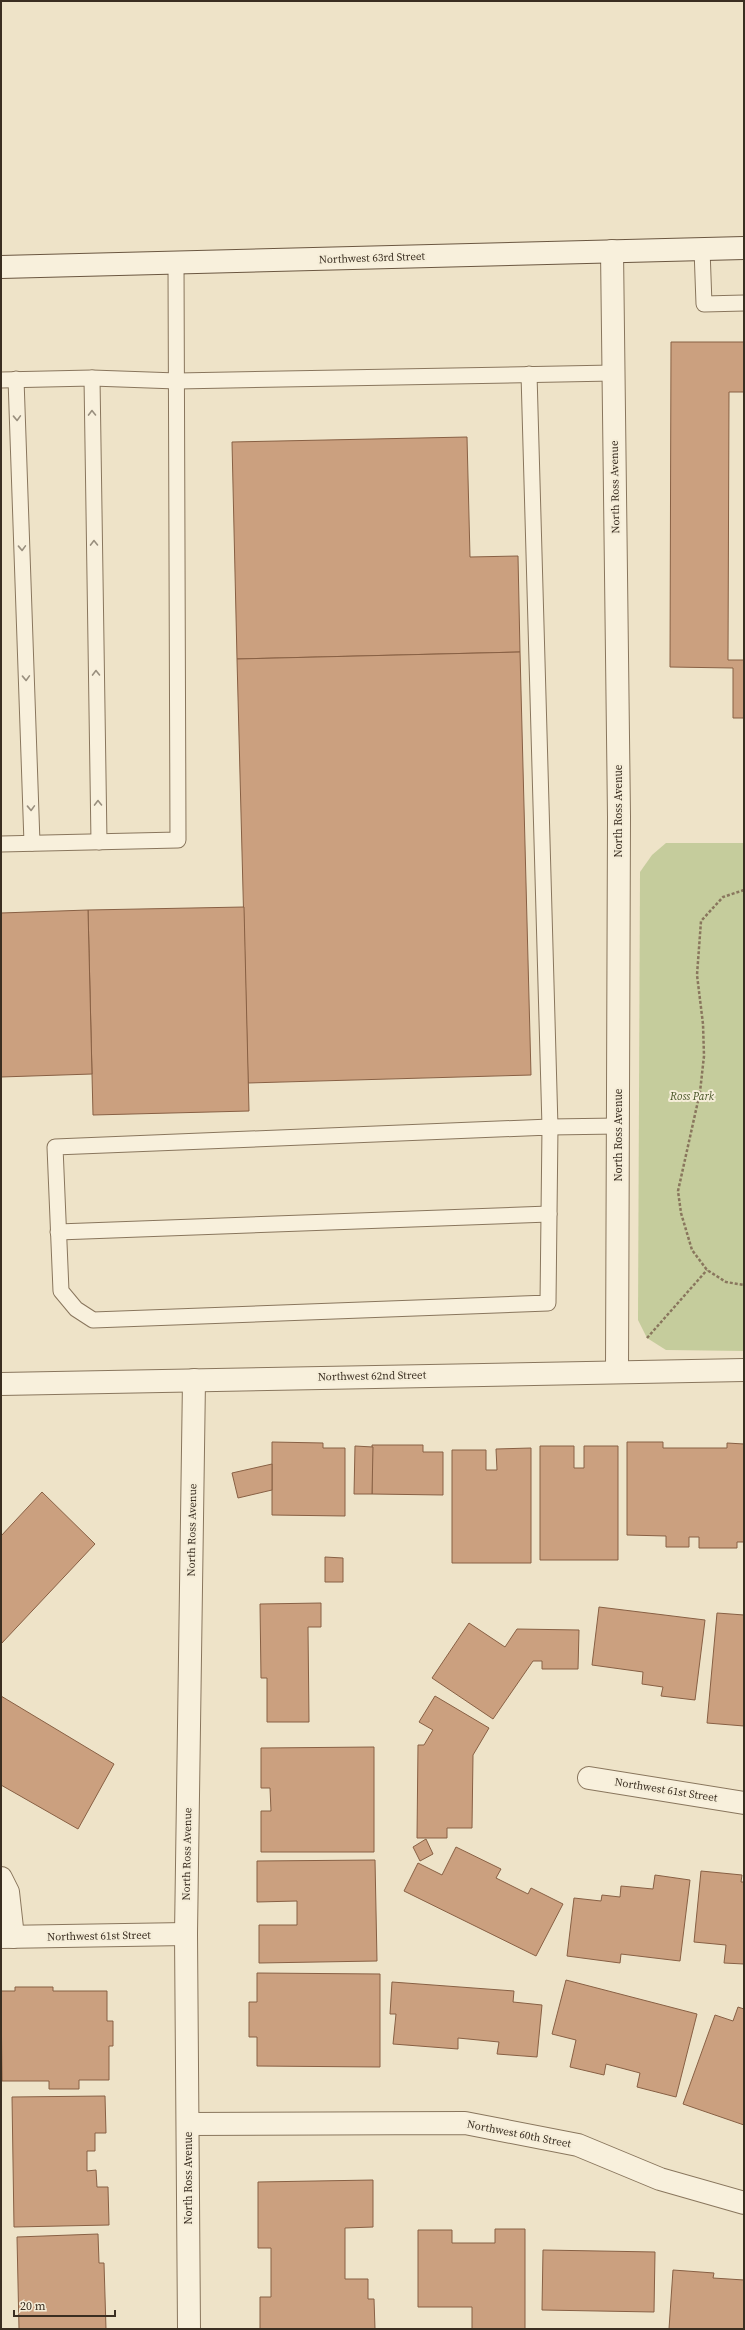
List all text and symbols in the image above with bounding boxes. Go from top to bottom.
street label: Northwest 63rd Street [319,249,426,267]
one-way arrow [88,410,96,416]
one-way arrow [13,415,21,421]
street label: North Ross Avenue [607,440,623,534]
one-way arrow [90,540,98,546]
one-way arrow [18,545,26,551]
one-way arrow [92,670,100,676]
one-way arrow [22,675,31,681]
street label: North Ross Avenue [611,764,626,857]
one-way arrow [94,800,102,806]
one-way arrow [27,805,35,811]
street label: North Ross Avenue [611,1088,626,1181]
park label: Ross Park [669,1089,715,1104]
street label: Northwest 62nd Street [318,1368,427,1384]
street label: North Ross Avenue [184,1483,200,1577]
street label: Northwest 61st Street [614,1774,719,1806]
street label: North Ross Avenue [179,1807,195,1901]
street label: Northwest 61st Street [47,1928,151,1944]
street label: Northwest 60th Street [466,2117,573,2152]
street label: North Ross Avenue [181,2131,196,2224]
scale bar [14,2292,115,2318]
text: 20 m [20,2298,46,2314]

